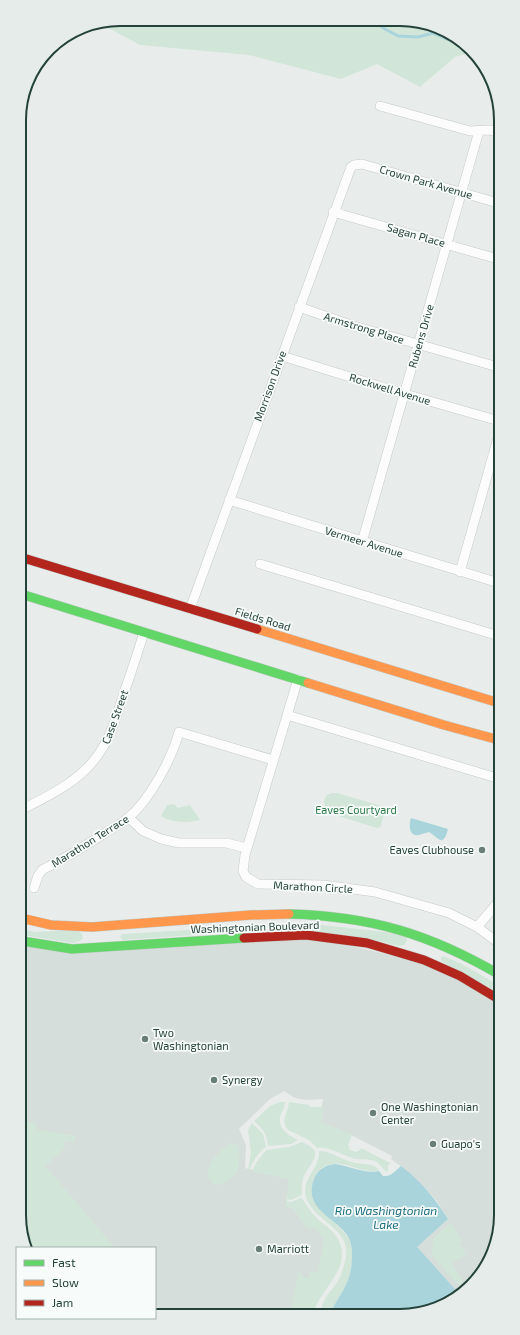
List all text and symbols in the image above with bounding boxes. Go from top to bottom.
street label: Crown Park Avenue [378,162,474,201]
street label: Sagan Place [385,220,447,249]
street label: Rubens Drive [405,302,436,369]
street label: Armstrong Place [322,309,406,346]
street label: Morrison Drive [251,349,288,423]
street label: Rockwell Avenue [348,370,432,407]
street label: Vermeer Avenue [323,523,405,560]
street label: Fields Road [234,604,293,633]
street label: Case Street [99,688,130,746]
park label: Eaves Courtyard [315,803,397,816]
street label: Marathon Terrace [49,812,131,870]
place label: Eaves Clubhouse [390,843,474,856]
marker: Eaves Clubhouse [477,845,487,855]
street label: Marathon Circle [273,878,353,895]
street label: Washingtonian Boulevard [190,918,320,935]
place label: Two Washingtonian [153,1026,229,1052]
marker: Two Washingtonian [140,1034,150,1044]
place label: Synergy [222,1073,263,1086]
marker: Synergy [209,1075,219,1085]
place label: One Washingtonian Center [381,1100,479,1126]
marker: One Washingtonian Center [368,1108,378,1118]
place label: Guapo's [441,1137,481,1150]
marker: Guapo's [428,1139,438,1149]
water label: Rio Washingtonian Lake [335,1203,437,1231]
place label: Marriott [267,1242,309,1255]
marker: Marriott [254,1244,264,1254]
legend [16,1247,156,1319]
text: Fast [52,1255,76,1269]
text: Slow [52,1275,79,1289]
text: Jam [52,1295,73,1309]

